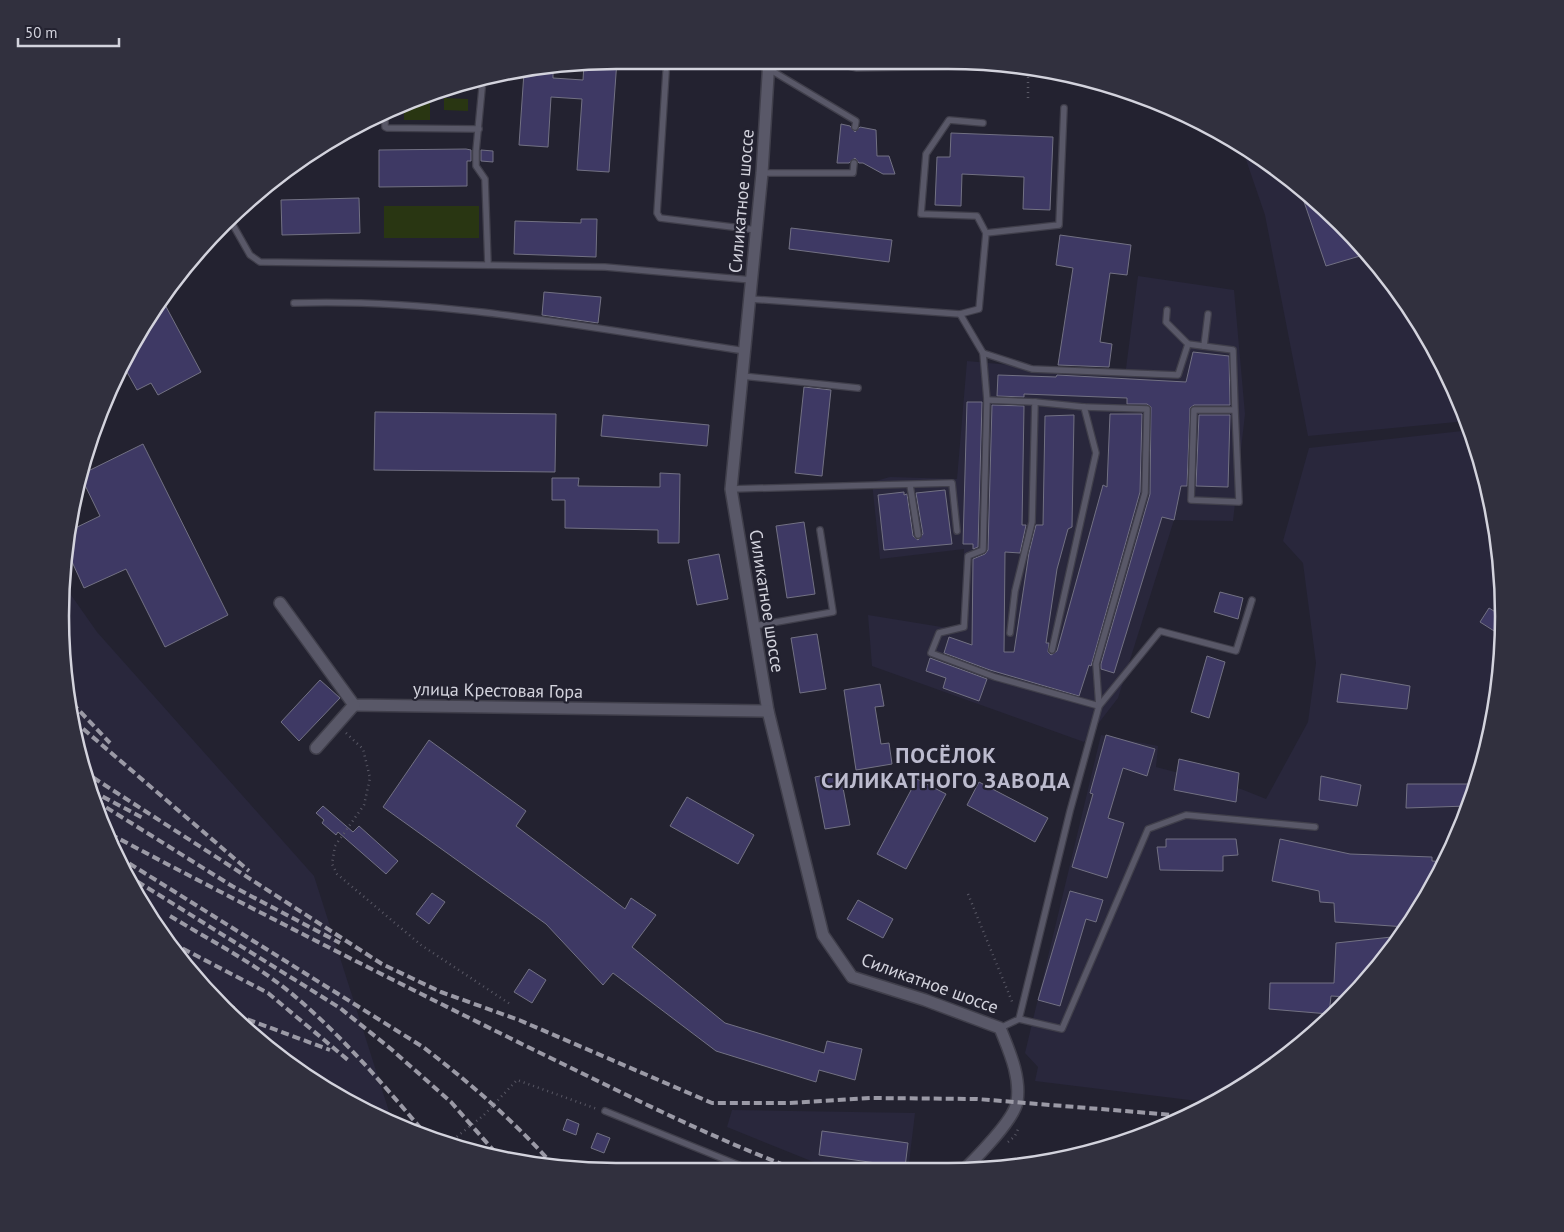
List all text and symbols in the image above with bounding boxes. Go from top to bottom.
scale bar [18,15,119,47]
text: 50 m [25,23,58,42]
street label: Силикатное шоссе [723,128,759,274]
street label: Силикатное шоссе [744,528,790,674]
street label: улица Крестовая Гора [413,677,583,703]
district label: ПОСЁЛОК СИЛИКАТНОГО ЗАВОДА [821,741,1071,794]
street label: Силикатное шоссе [858,947,1002,1019]

